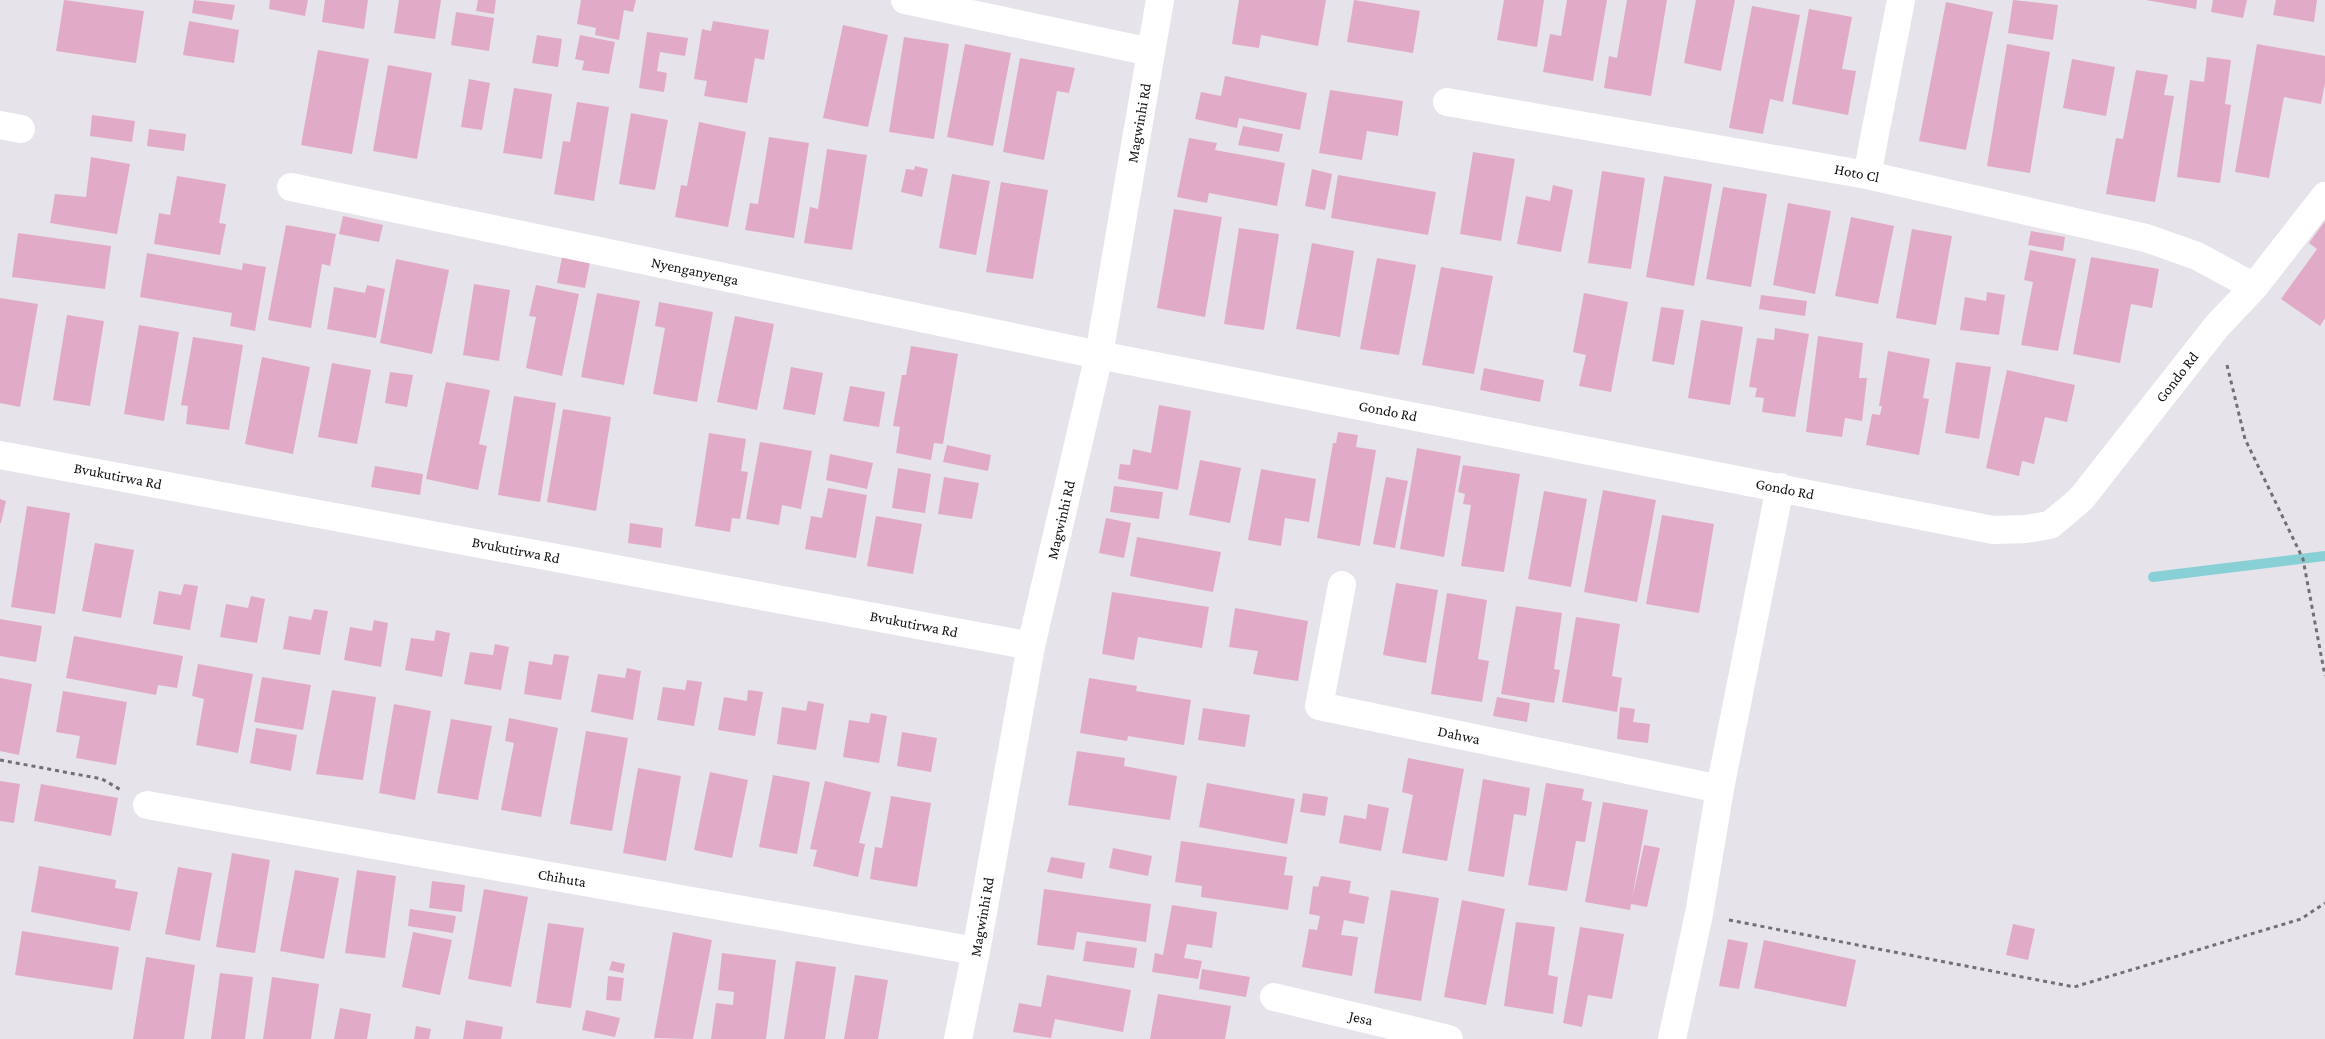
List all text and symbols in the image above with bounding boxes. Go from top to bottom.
street label: Magwinhi Rd [1124,82,1155,164]
street label: Hoto Cl [1833,161,1881,185]
street label: Nyenganyenga [650,254,740,289]
street label: Gondo Rd [2152,349,2202,405]
street label: Gondo Rd [1357,398,1419,425]
street label: Bvukutirwa Rd [73,460,163,492]
street label: Gondo Rd [1754,476,1816,503]
street label: Magwinhi Rd [1044,479,1079,561]
street label: Bvukutirwa Rd [471,534,561,566]
street label: Bvukutirwa Rd [869,608,959,640]
street label: Dahwa [1436,723,1482,747]
street label: Chihuta [537,866,587,890]
street label: Magwinhi Rd [967,876,998,958]
street label: Jesa [1345,1007,1374,1029]

